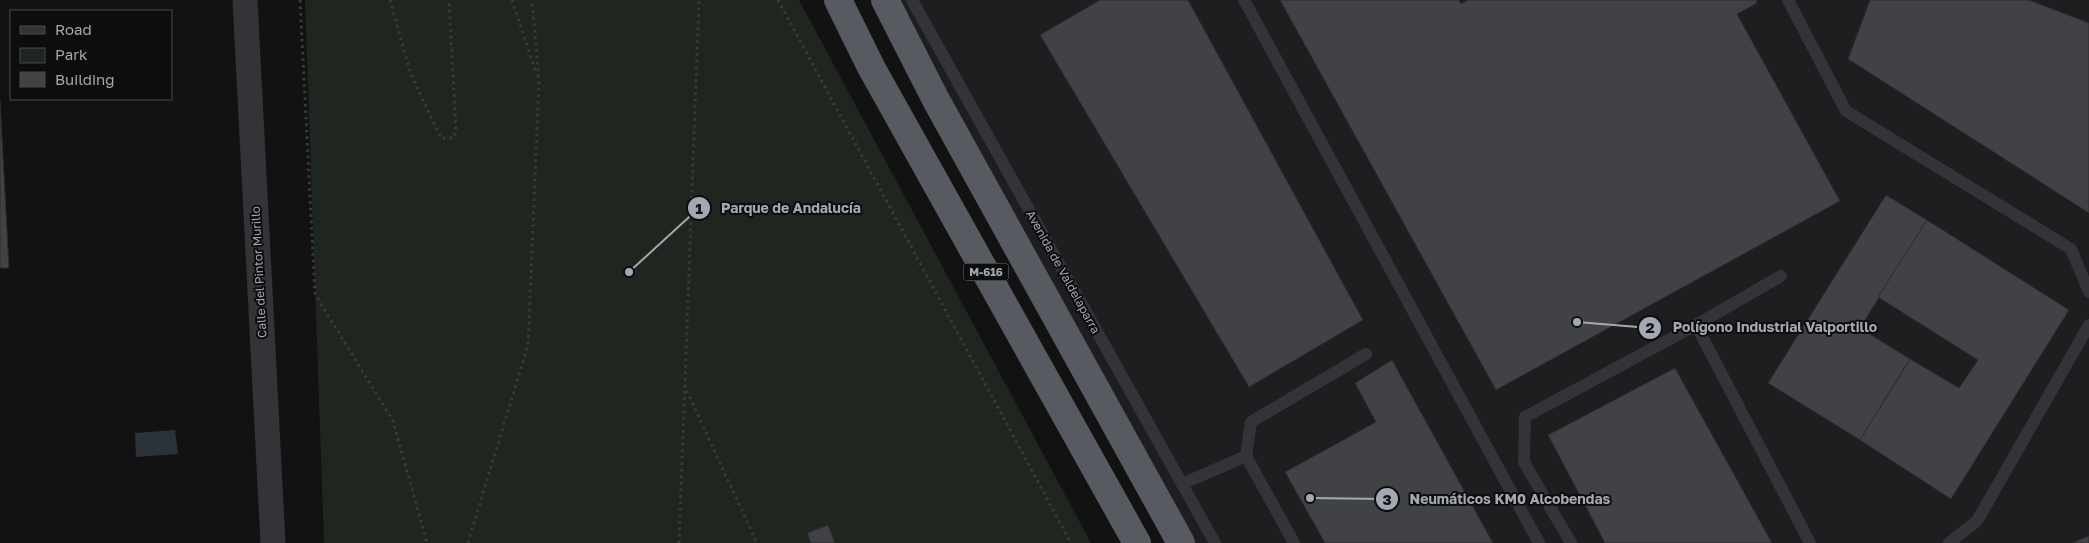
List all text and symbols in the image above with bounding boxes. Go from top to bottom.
legend [10,10,172,100]
text: Road [55,20,92,38]
text: Park [55,45,88,63]
text: Building [55,70,115,88]
callout: Parque de Andalucía [687,194,871,223]
text: 1 [695,199,703,217]
text: Parque de Andalucía [721,199,861,216]
street label: Calle del Pintor Murillo [248,206,269,338]
street label: Avenida de Valdelaparra [1023,207,1104,336]
road number: M-616 [964,264,1008,280]
callout: Polígono Industrial Valportillo [1637,313,1887,342]
text: 2 [1645,318,1655,336]
text: Polígono Industrial Valportillo [1673,318,1877,335]
callout: Neumáticos KM0 Alcobendas [1375,485,1621,514]
text: 3 [1382,490,1392,508]
text: Neumáticos KM0 Alcobendas [1410,490,1611,507]

